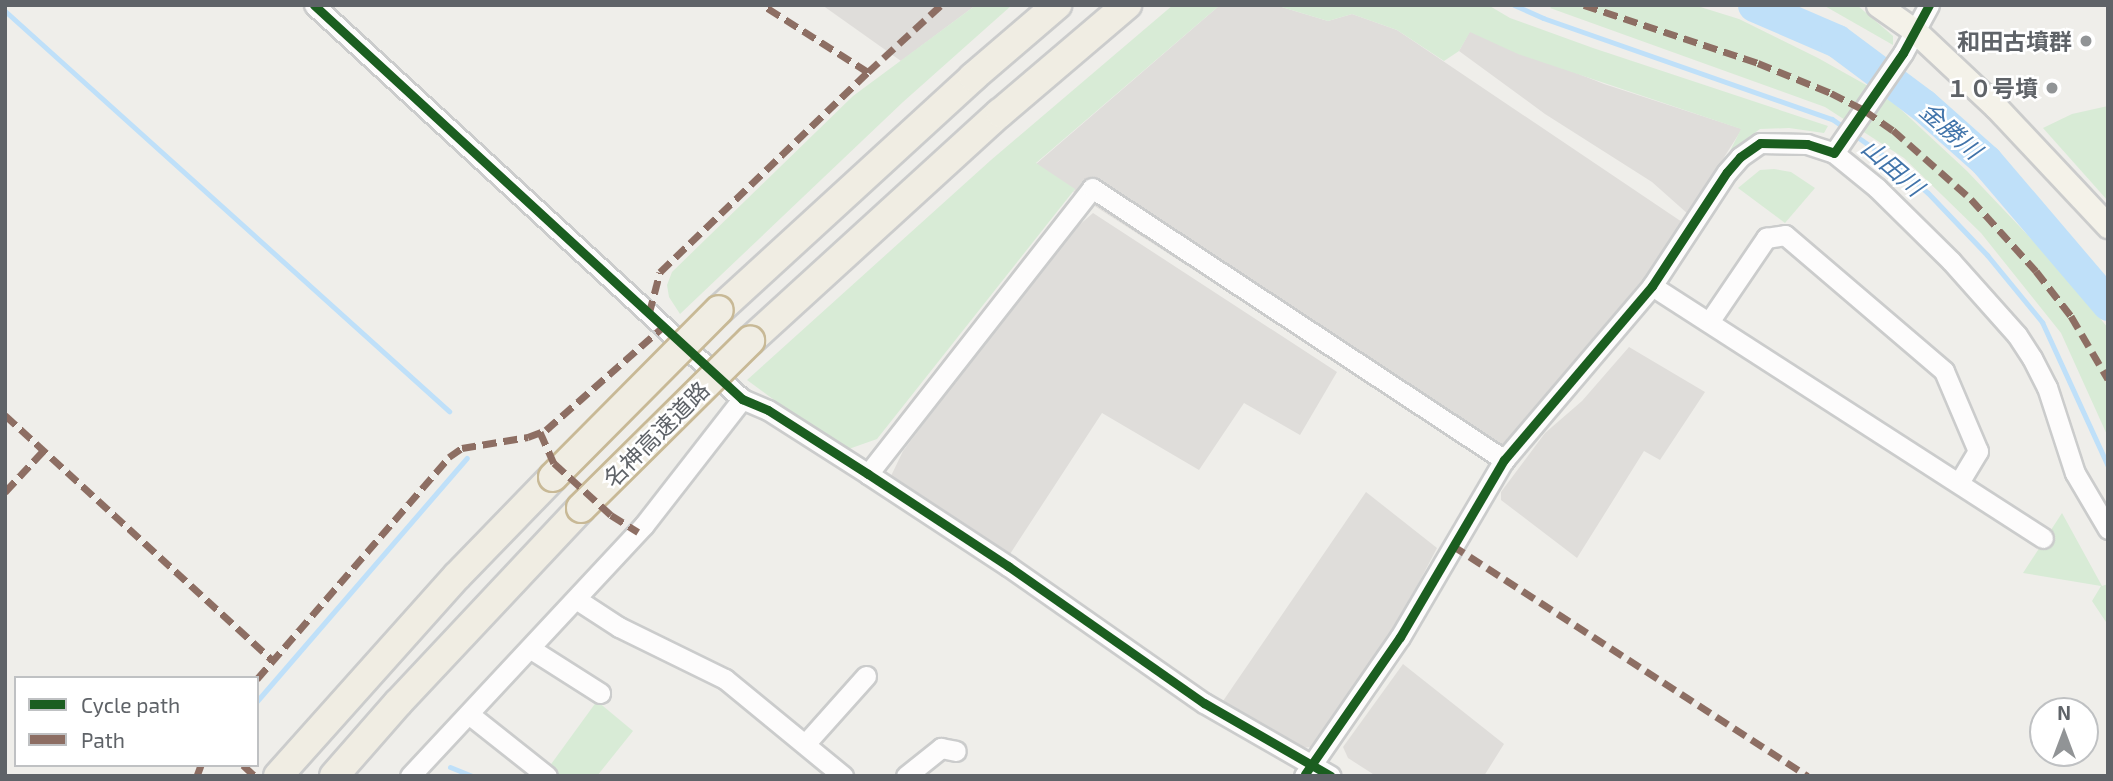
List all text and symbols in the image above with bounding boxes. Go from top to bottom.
place label: 和田古墳群 [1957,27,2072,55]
marker: 和田古墳群 [2078,33,2094,49]
place label: １０号墳 [1946,74,2038,102]
marker: １０号墳 [2044,80,2060,96]
water label: 金勝川 [1914,96,1988,164]
water label: 山田川 [1856,133,1930,201]
street label: 名神高速道路 [597,375,715,493]
legend [14,676,259,767]
text: Cycle path [81,692,180,717]
north arrow [2029,697,2099,767]
text: N [2057,701,2071,724]
text: Path [81,727,125,752]

